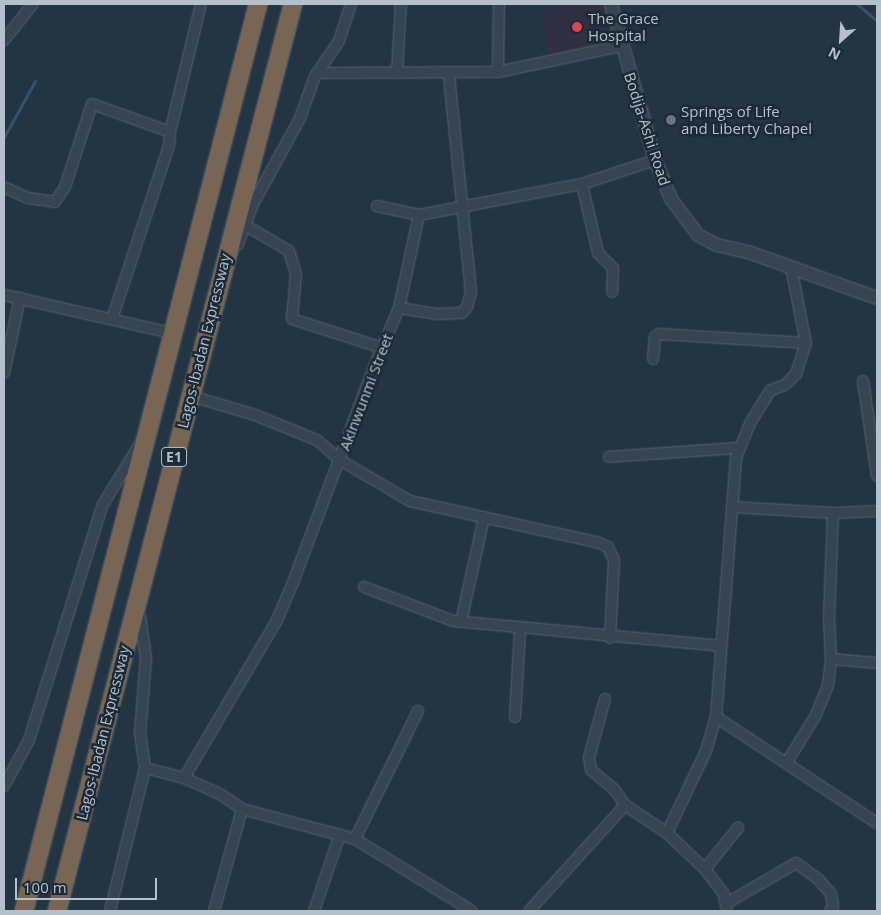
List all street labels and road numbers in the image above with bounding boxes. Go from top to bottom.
street label: Bodija-Ashi Road [620,70,674,188]
street label: Lagos-Ibadan Expressway [174,252,234,430]
street label: Akinwunmi Street [335,331,397,453]
road number: E1 [160,446,188,468]
street label: Lagos-Ibadan Expressway [73,644,133,822]

